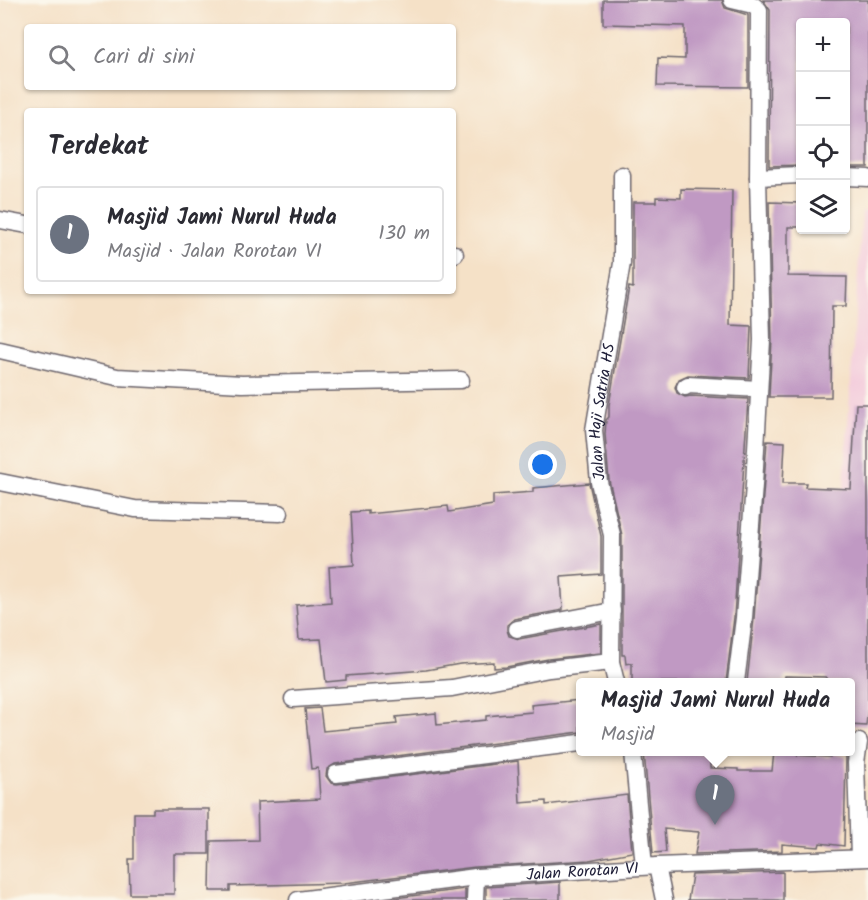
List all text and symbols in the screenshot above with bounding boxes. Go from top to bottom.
map controls [796,18,850,234]
button: + [796,18,850,72]
search box [24,24,456,90]
text: Cari di sini [93,40,194,75]
icon: search [45,41,78,74]
button: − [796,72,850,126]
text: Terdekat [48,126,149,168]
button: locate [796,126,850,180]
button: layers [796,180,850,234]
text: Masjid Jami Nurul Huda [107,201,337,236]
text: 1 [66,218,73,250]
text: 130 m [378,218,430,250]
text: Masjid · Jalan Rorotan VI [107,236,322,268]
street label: Jalan Haji Satria HS [583,341,622,481]
your location [528,450,557,479]
popup [576,678,855,756]
text: Masjid Jami Nurul Huda [601,684,830,719]
text: Masjid [601,719,654,751]
pin: 1 [696,776,734,825]
street label: Jalan Rorotan VI [525,856,639,888]

